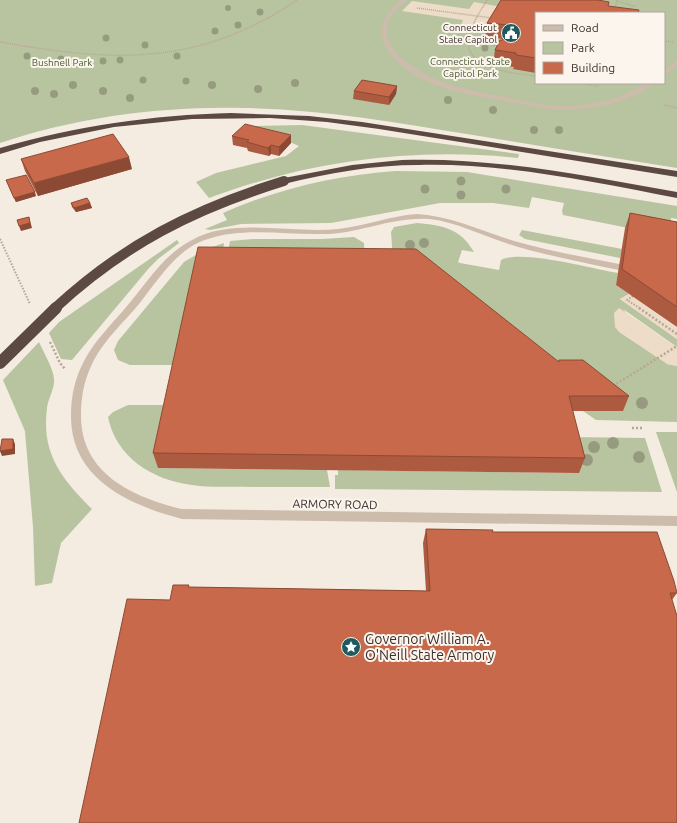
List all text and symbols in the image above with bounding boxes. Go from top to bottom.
legend [535,12,665,84]
text: Road [571,21,599,34]
place label: Connecticut State Capitol [439,22,497,45]
public building icon: Connecticut State Capitol [500,22,522,44]
text: Park [571,41,595,54]
park label: Connecticut State Capitol Park [430,56,510,79]
park label: Bushnell Park [32,57,92,68]
text: Building [571,61,615,74]
street label: ARMORY ROAD [292,497,378,511]
place label: Governor William A. O'Neill State Armory [365,631,494,663]
place icon: Governor William A. O'Neill State Armory [340,636,362,658]

